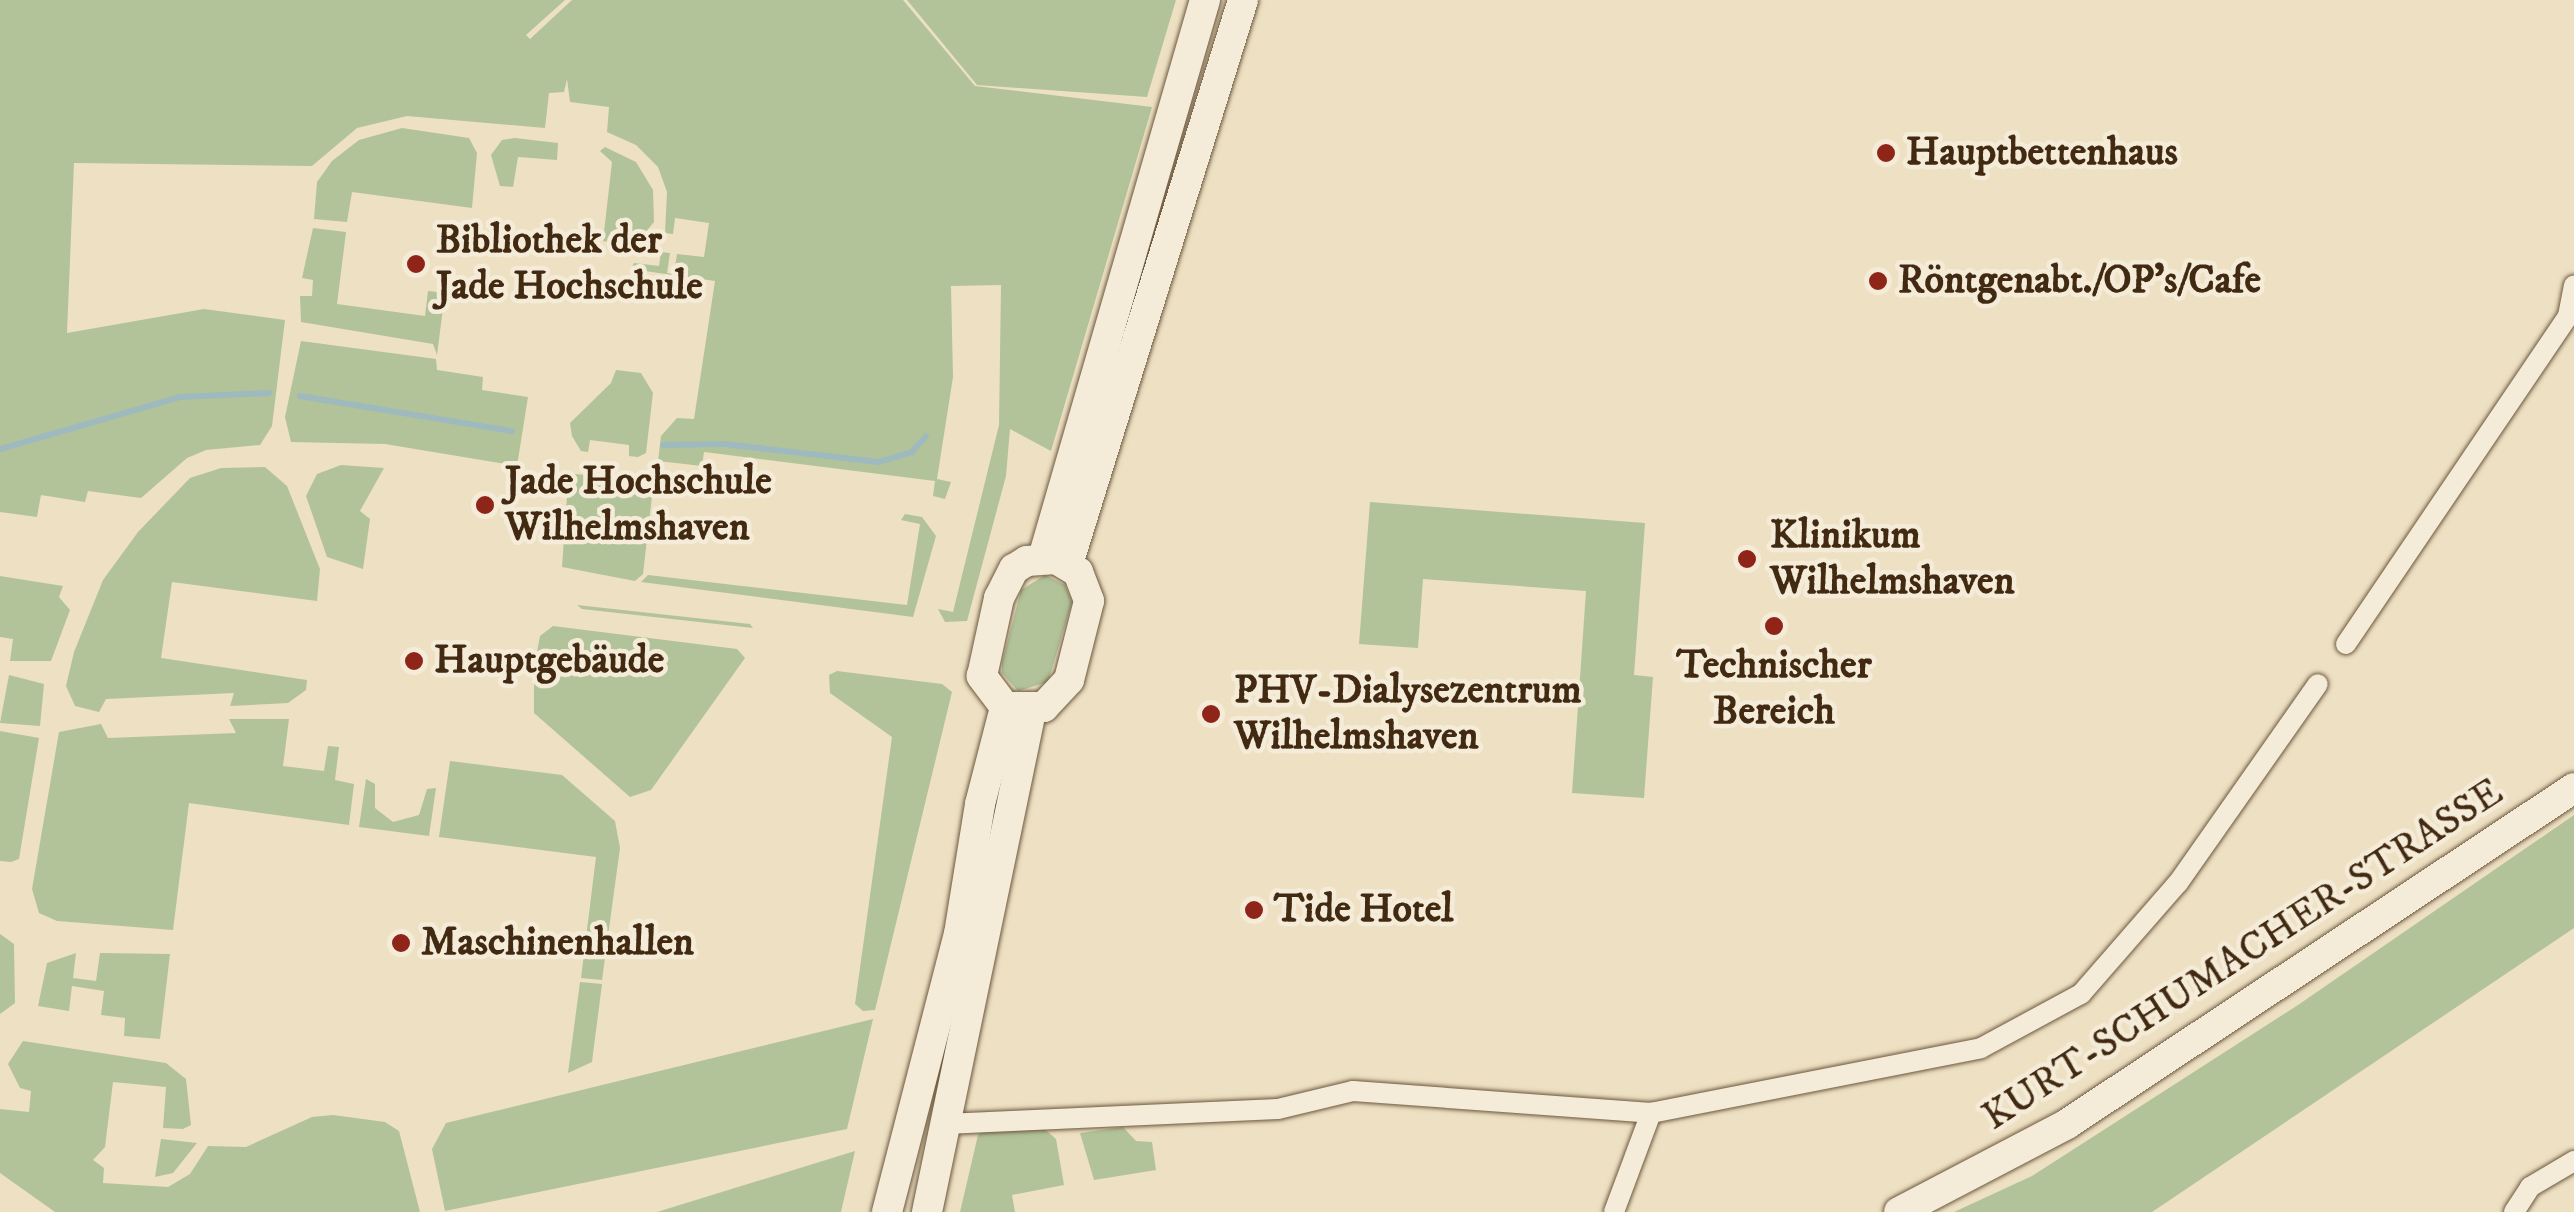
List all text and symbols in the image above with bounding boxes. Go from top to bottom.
place label: Hauptbettenhaus [1906,129,2178,177]
marker: Hauptbettenhaus [1875,142,1897,164]
place label: Bibliothek der Jade Hochschule [436,217,703,311]
marker: Bibliothek der Jade Hochschule [405,253,427,275]
place label: Röntgenabt./OP's/Cafe [1898,257,2261,305]
marker: Röntgenabt./OP's/Cafe [1867,270,1889,292]
place label: Jade Hochschule Wilhelmshaven [505,458,772,552]
marker: Jade Hochschule Wilhelmshaven [474,494,496,516]
place label: Klinikum Wilhelmshaven [1770,512,2015,606]
marker: Klinikum Wilhelmshaven [1734,546,1760,572]
marker: Technischer Bereich [1763,615,1785,637]
place label: Hauptgebäude [434,637,664,685]
place label: Technischer Bereich [1676,642,1872,736]
marker: Hauptgebäude [403,650,425,672]
place label: PHV-Dialysezentrum Wilhelmshaven [1234,667,1582,761]
marker: PHV-Dialysezentrum Wilhelmshaven [1198,701,1224,727]
street label: KURT-SCHUMACHER-STRASSE [1974,769,2512,1141]
place label: Tide Hotel [1274,886,1453,934]
marker: Tide Hotel [1243,899,1265,921]
place label: Maschinenhallen [421,919,694,967]
marker: Maschinenhallen [390,932,412,954]

